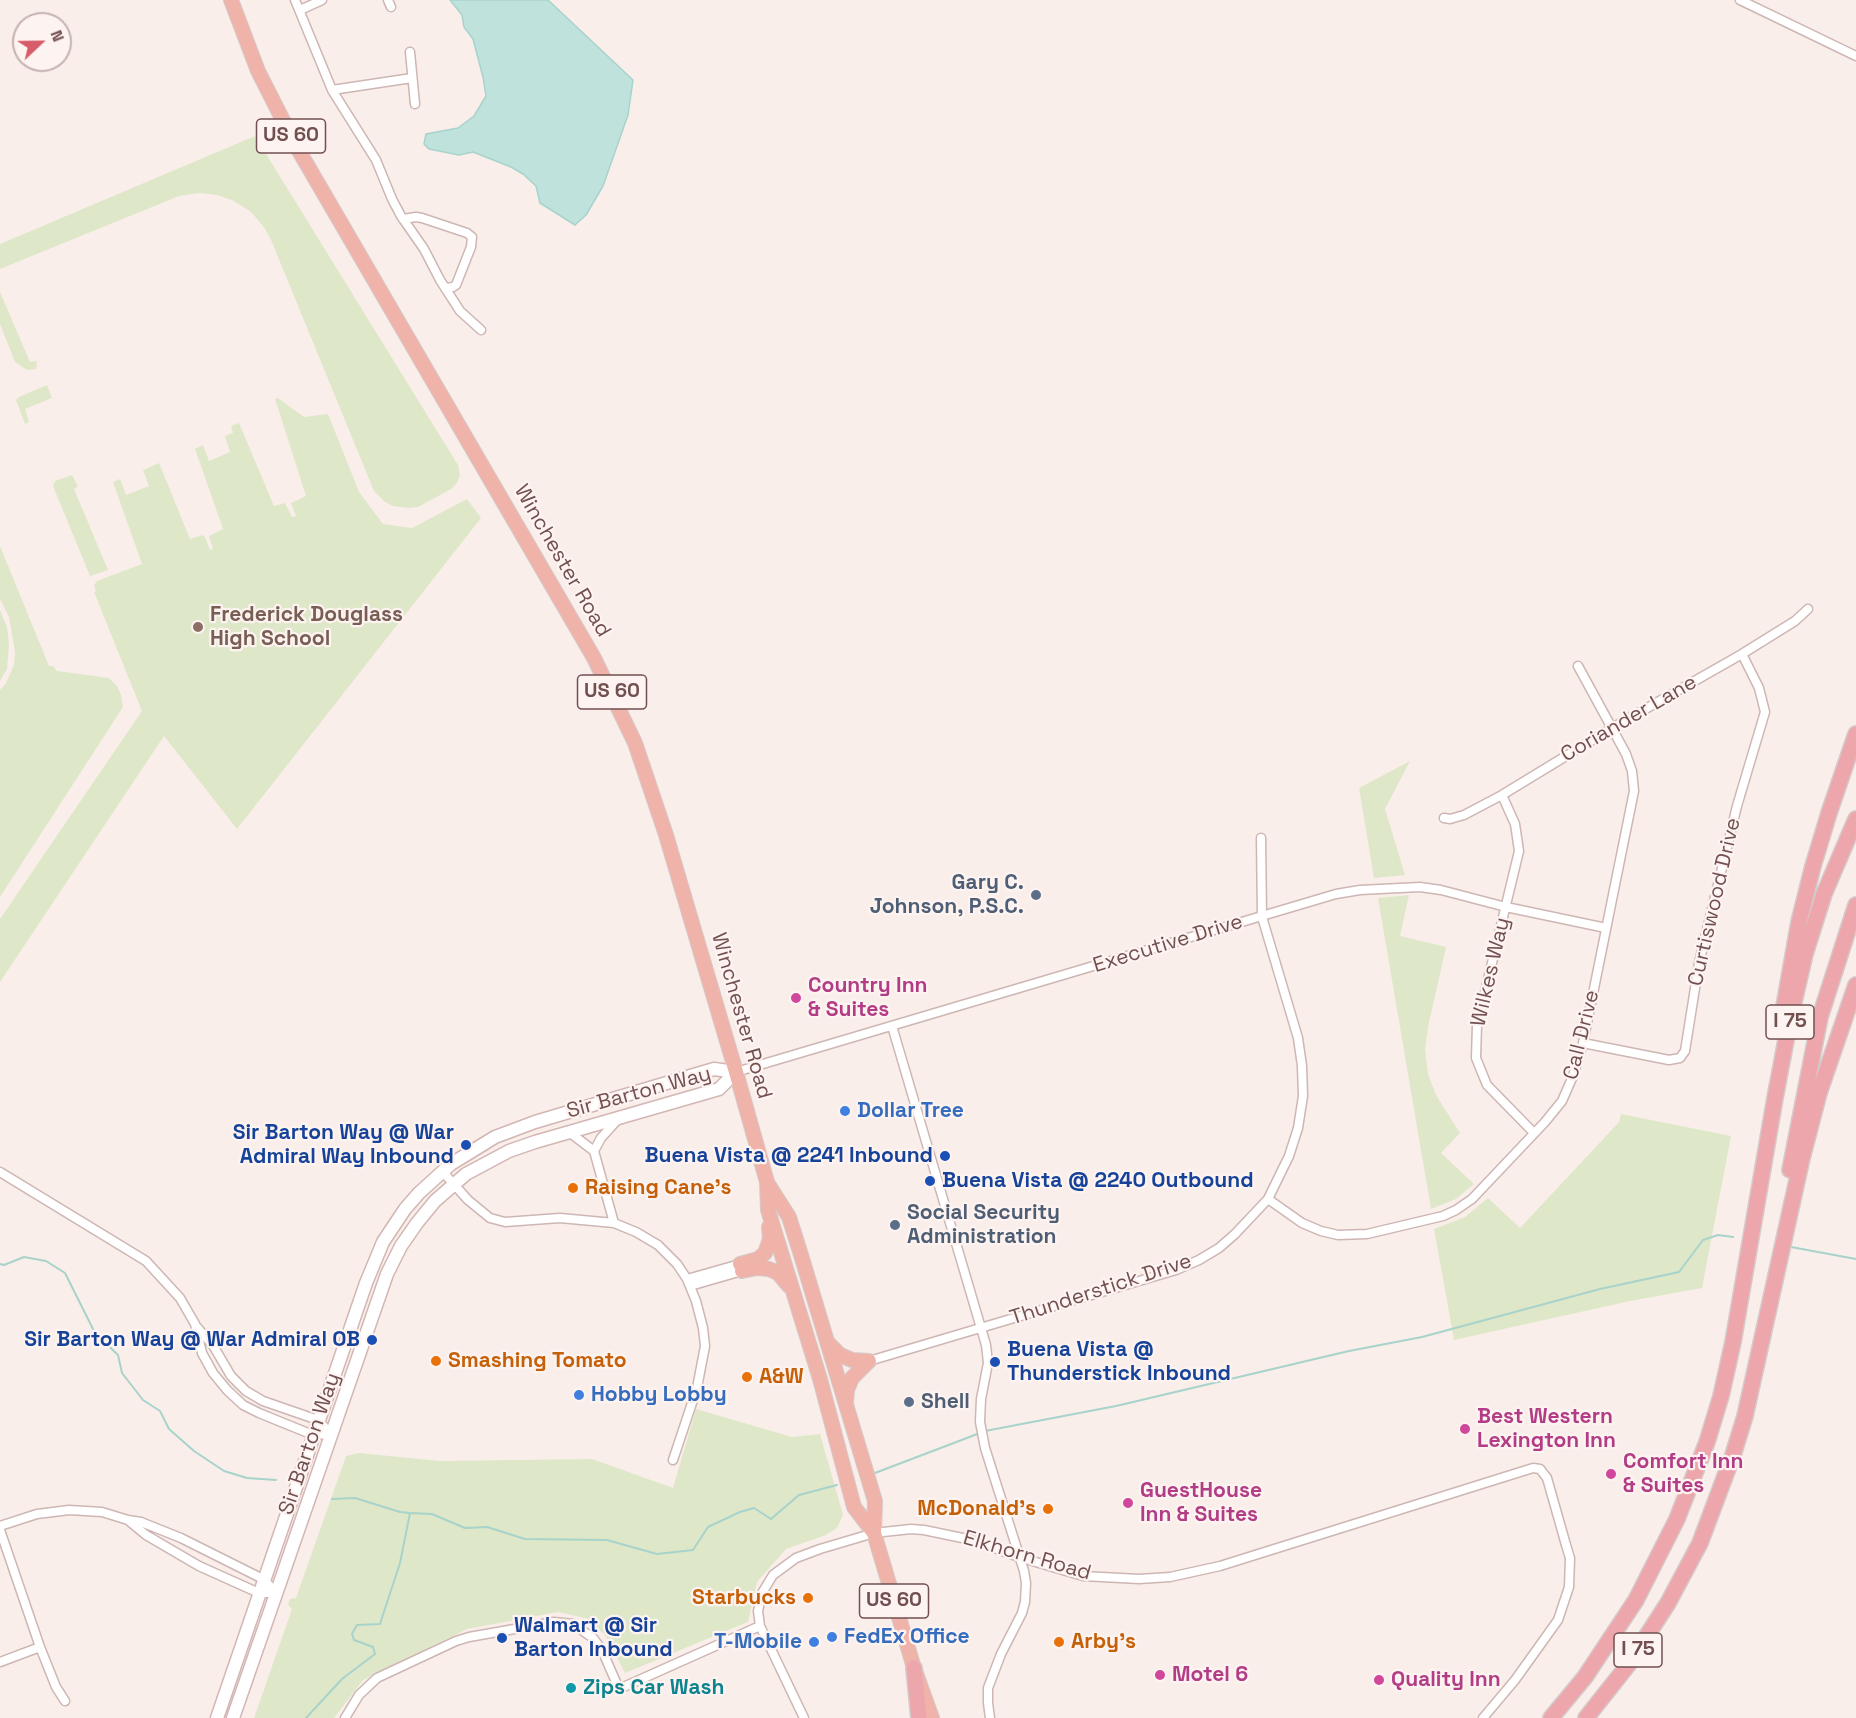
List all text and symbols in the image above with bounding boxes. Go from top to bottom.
north arrow [12,12,72,72]
text: N [46,27,69,45]
road number: US 60 [256,119,326,153]
street label: Winchester Road [508,480,616,642]
place label: Frederick Douglass High School [210,602,403,652]
marker: Frederick Douglass High School [191,620,205,634]
street label: Coriander Lane [1557,670,1701,768]
road number: US 60 [578,675,646,709]
street label: Curtiswood Drive [1683,815,1747,989]
place label: Gary C. Johnson, P.S.C. [870,870,1024,920]
marker: Gary C. Johnson, P.S.C. [1029,888,1043,902]
street label: Executive Drive [1090,909,1246,979]
street label: Wilkes Way [1466,915,1516,1029]
street label: Winchester Road [705,930,777,1102]
place label: Country Inn & Suites [808,973,928,1023]
street label: Call Drive [1559,988,1605,1082]
marker: Country Inn & Suites [789,991,803,1005]
road number: I 75 [1766,1005,1814,1039]
street label: Sir Barton Way [564,1062,714,1124]
place label: Dollar Tree [857,1098,964,1124]
marker: Dollar Tree [838,1104,852,1118]
place label: Sir Barton Way @ War Admiral Way Inbound [233,1120,454,1170]
marker: Sir Barton Way @ War Admiral Way Inbound [459,1138,473,1152]
place label: Buena Vista @ 2241 Inbound [645,1143,933,1169]
marker: Buena Vista @ 2241 Inbound [938,1149,952,1163]
place label: Buena Vista @ 2240 Outbound [942,1168,1254,1194]
marker: Buena Vista @ 2240 Outbound [923,1174,937,1188]
place label: Raising Cane's [585,1175,731,1201]
marker: Raising Cane's [566,1181,580,1195]
place label: Social Security Administration [907,1200,1060,1250]
marker: Social Security Administration [888,1218,902,1232]
street label: Thunderstick Drive [1007,1249,1195,1331]
place label: Sir Barton Way @ War Admiral OB [24,1327,360,1353]
marker: Sir Barton Way @ War Admiral OB [365,1333,379,1347]
place label: Buena Vista @ Thunderstick Inbound [1007,1337,1231,1387]
place label: Smashing Tomato [448,1348,626,1374]
marker: Smashing Tomato [429,1354,443,1368]
marker: Buena Vista @ Thunderstick Inbound [988,1355,1002,1369]
place label: A&W [759,1364,804,1390]
street label: Sir Barton Way [274,1370,346,1518]
marker: A&W [740,1370,754,1384]
place label: Hobby Lobby [591,1382,727,1408]
marker: Hobby Lobby [572,1388,586,1402]
place label: Shell [921,1389,970,1415]
marker: Shell [902,1395,916,1409]
place label: Best Western Lexington Inn [1477,1404,1616,1454]
marker: Best Western Lexington Inn [1458,1422,1472,1436]
place label: Comfort Inn & Suites [1623,1449,1743,1499]
marker: Comfort Inn & Suites [1604,1467,1618,1481]
place label: GuestHouse Inn & Suites [1140,1478,1262,1528]
place label: McDonald's [917,1496,1036,1522]
marker: GuestHouse Inn & Suites [1121,1496,1135,1510]
marker: McDonald's [1041,1502,1055,1516]
street label: Elkhorn Road [960,1526,1094,1586]
road number: US 60 [860,1584,928,1618]
place label: Starbucks [692,1585,796,1611]
marker: Starbucks [801,1591,815,1605]
place label: Walmart @ Sir Barton Inbound [514,1613,673,1663]
place label: FedEx Office [844,1624,970,1650]
place label: T-Mobile [714,1629,802,1655]
place label: Arby's [1071,1629,1136,1655]
marker: FedEx Office [825,1630,839,1644]
marker: Walmart @ Sir Barton Inbound [495,1631,509,1645]
road number: I 75 [1614,1633,1662,1667]
marker: T-Mobile [807,1635,821,1649]
marker: Arby's [1052,1635,1066,1649]
place label: Motel 6 [1172,1662,1248,1688]
place label: Quality Inn [1391,1667,1501,1693]
marker: Motel 6 [1153,1668,1167,1682]
marker: Quality Inn [1372,1673,1386,1687]
place label: Zips Car Wash [583,1675,724,1701]
marker: Zips Car Wash [564,1681,578,1695]

